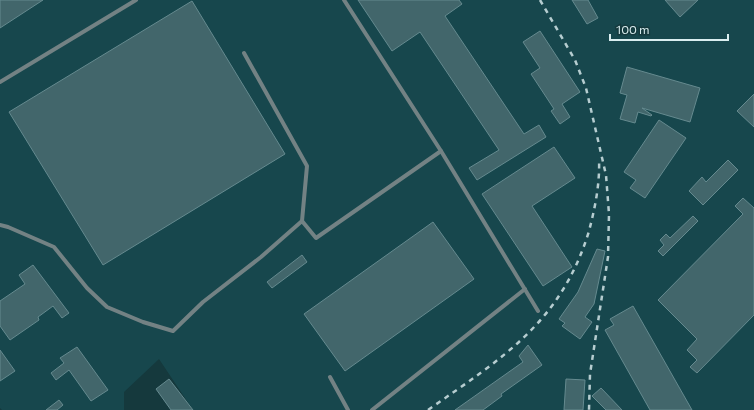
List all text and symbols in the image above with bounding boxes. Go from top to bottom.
scale bar [610,16,728,42]
text: 100 m [616,22,650,36]

